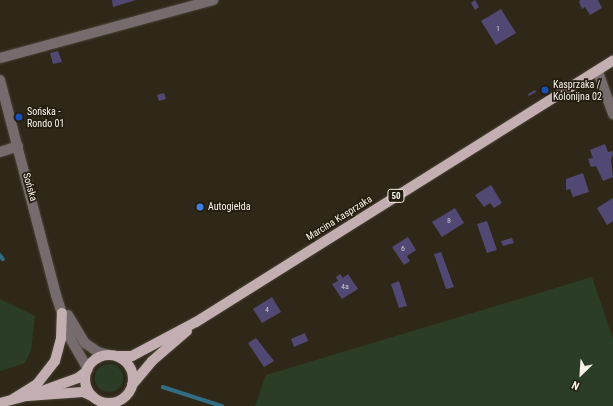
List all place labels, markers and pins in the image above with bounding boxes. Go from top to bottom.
place label: Kasprzaka / Kolonijna 02 [553,78,602,102]
marker: Kasprzaka / Kolonijna 02 [540,85,550,95]
place label: Sońska - Rondo 01 [27,105,64,128]
marker: Sońska - Rondo 01 [14,112,24,122]
place label: Autogiełda [208,201,251,213]
marker: Autogiełda [195,202,205,212]

